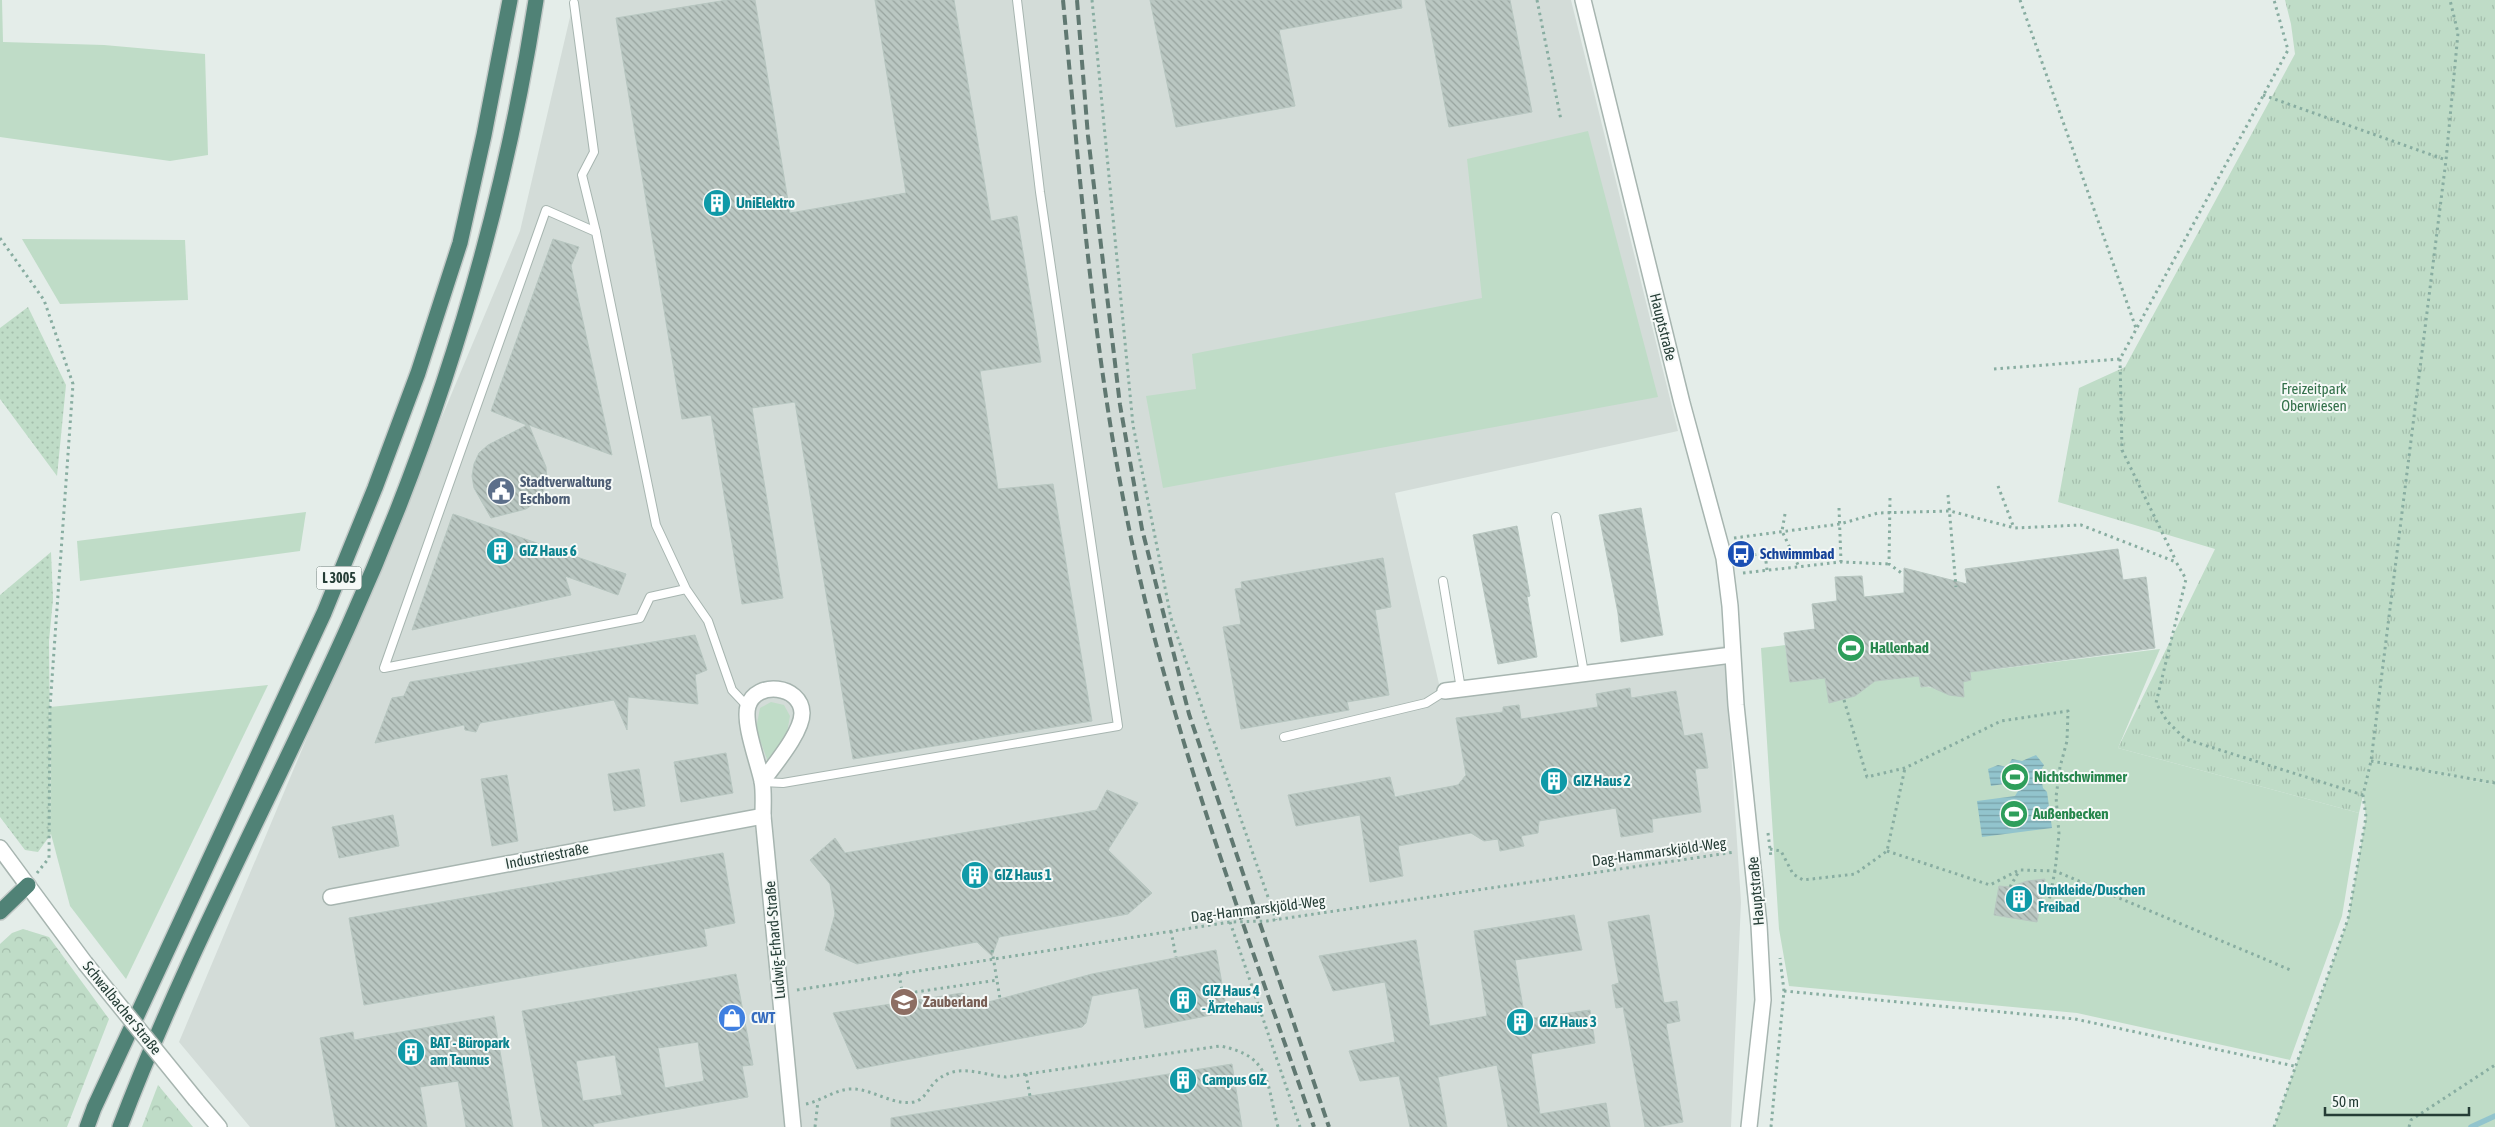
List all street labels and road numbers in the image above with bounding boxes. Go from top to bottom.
street label: Hauptstraße [1647,291,1680,363]
road number: L 3005 [316,566,362,590]
street label: Dag-Hammarskjöld-Weg [1591,834,1728,869]
street label: Industriestraße [504,839,590,872]
street label: Hauptstraße [1744,856,1767,926]
street label: Ludwig-Erhard-Straße [761,880,788,1000]
street label: Dag-Hammarskjöld-Weg [1190,892,1327,925]
street label: Schwalbacher Straße [80,958,165,1058]

